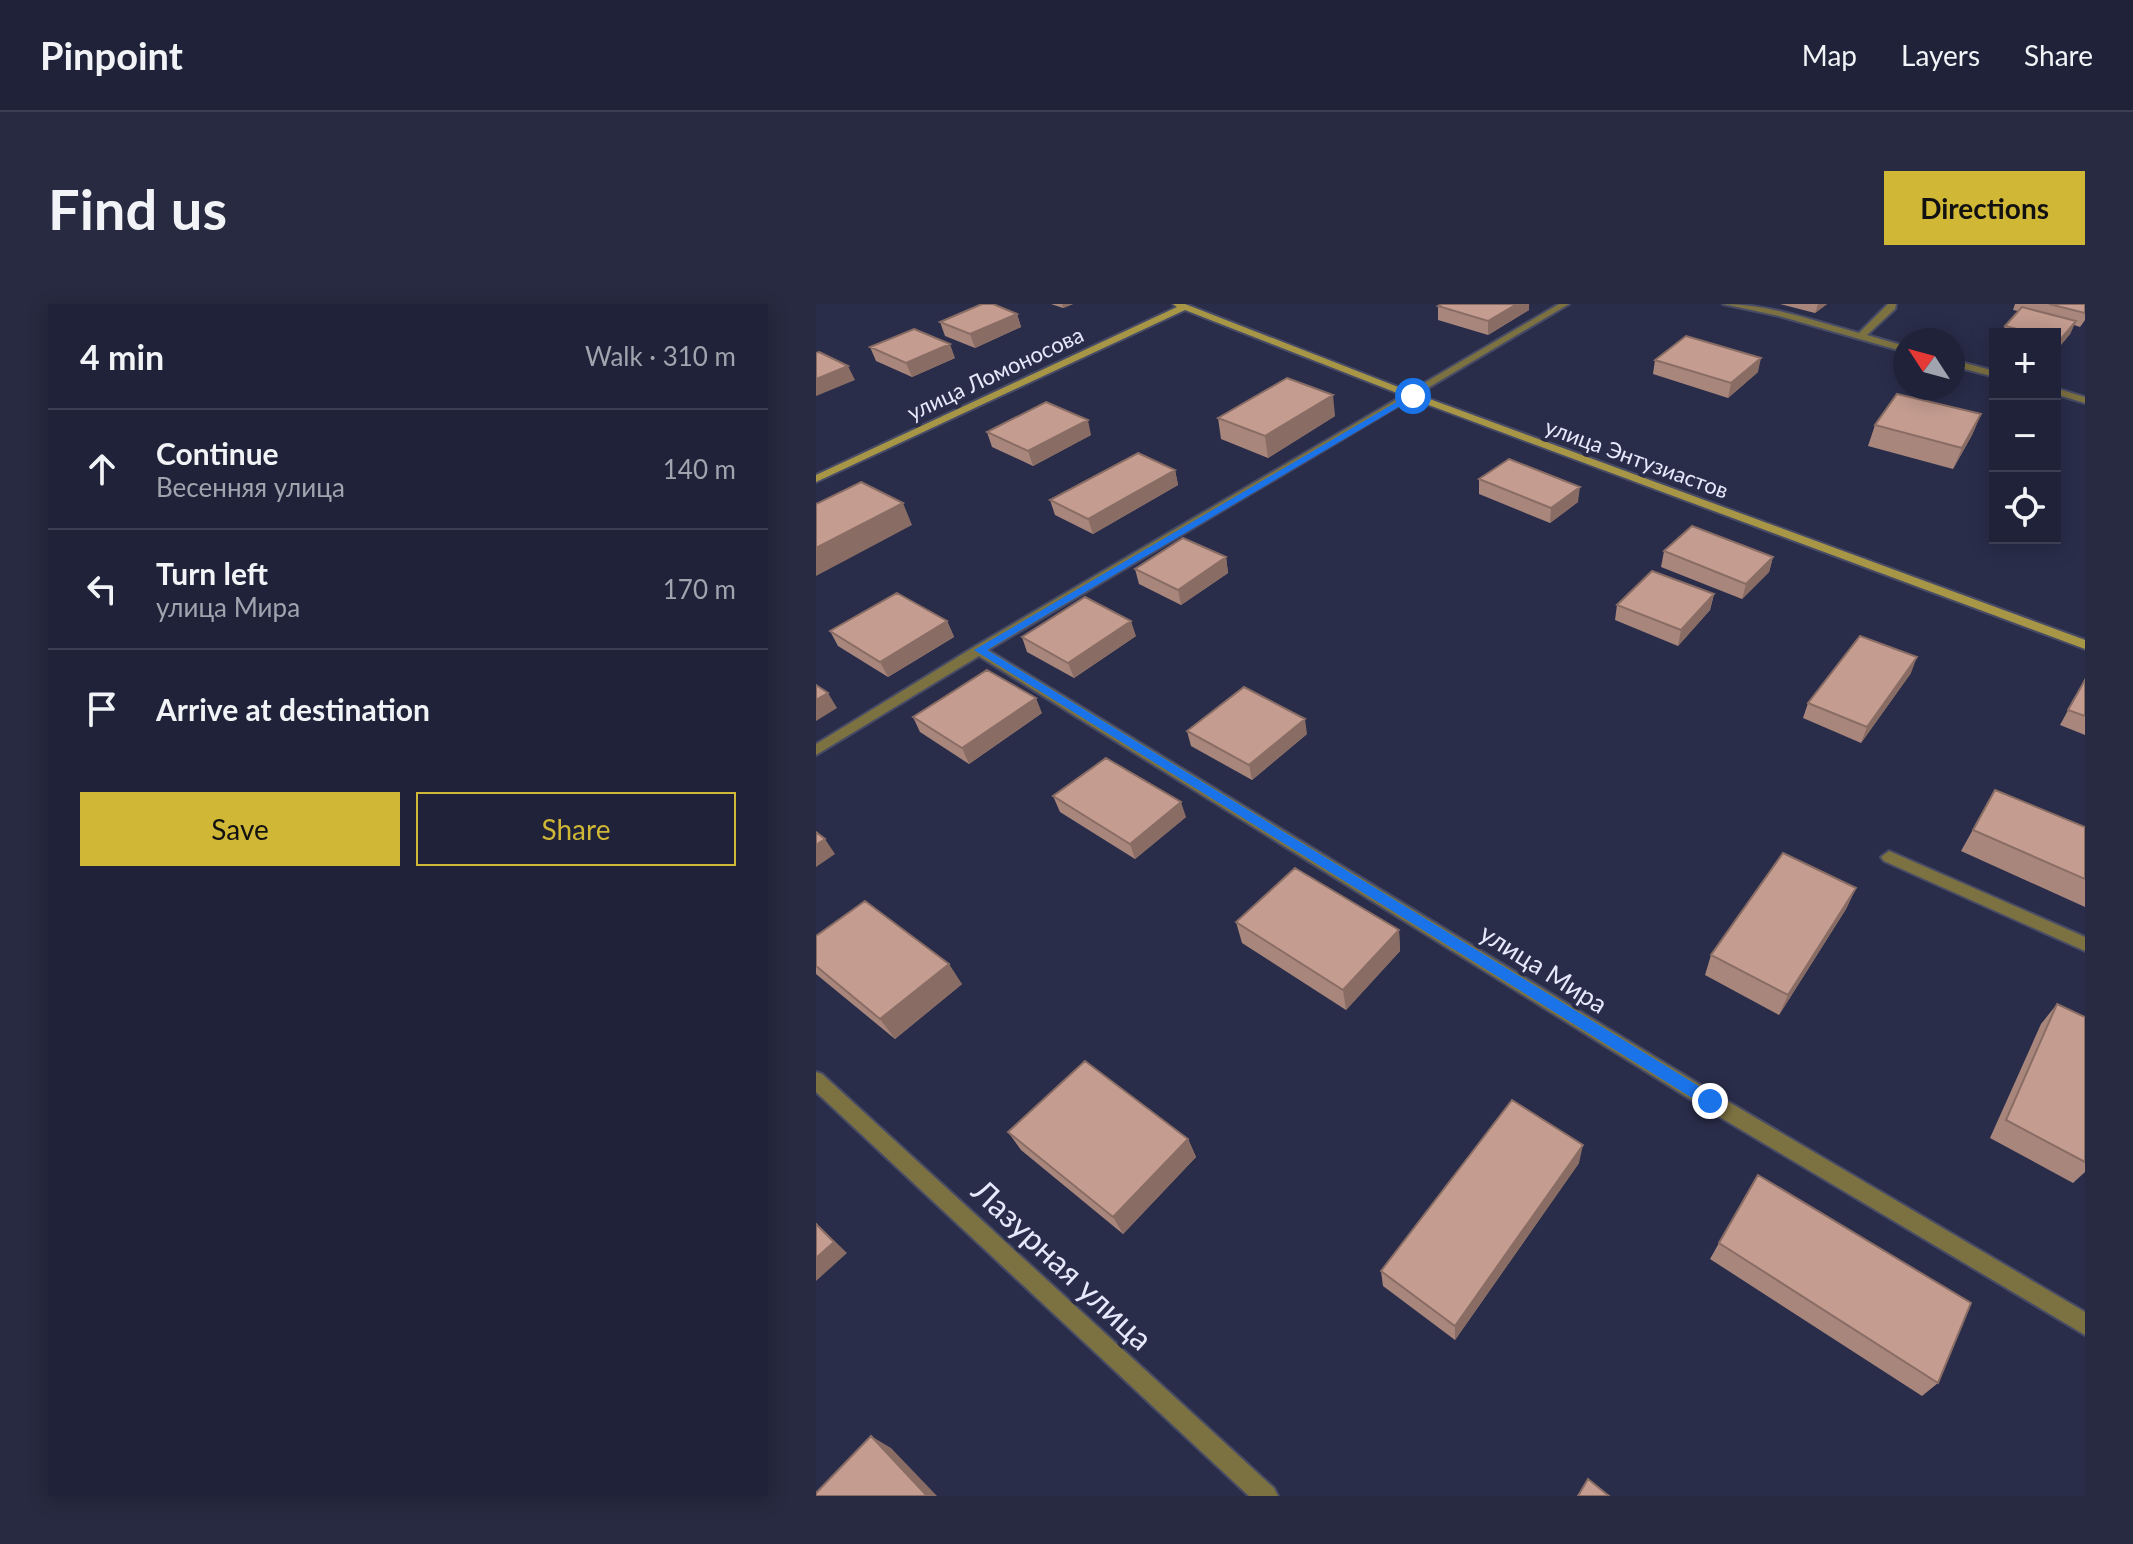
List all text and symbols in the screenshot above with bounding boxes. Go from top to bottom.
text: Pinpoint [40,32,183,78]
text: Map [1802,38,1857,72]
text: Layers [1901,38,1980,72]
text: Share [2024,38,2093,72]
button: Directions [1884,171,2085,245]
text: Find us [48,175,227,242]
street label: улица Ломоносова [903,320,1087,426]
north arrow [1893,328,1965,400]
map controls [1989,328,2061,544]
button: + [1989,328,2061,400]
text: 4 min [80,336,164,377]
text: Walk · 310 m [585,340,736,372]
route start [1395,378,1431,414]
button: − [1989,400,2061,472]
street label: улица Энтузиастов [1542,412,1732,504]
text: Continue [156,435,279,471]
icon: ahead [80,447,124,491]
text: 140 m [663,453,736,485]
text: Весенняя улица [156,471,345,503]
button: locate [1989,472,2061,544]
text: Turn left [156,555,268,591]
icon: left [80,567,124,611]
text: 170 m [663,573,736,605]
text: улица Мира [156,591,300,623]
icon: arrive [80,687,124,731]
text: Arrive at destination [156,691,430,727]
button: Save [80,792,400,866]
button: Share [416,792,736,866]
street label: улица Мира [1474,916,1614,1020]
route end [1692,1083,1728,1119]
street label: Лазурная улица [964,1170,1161,1357]

